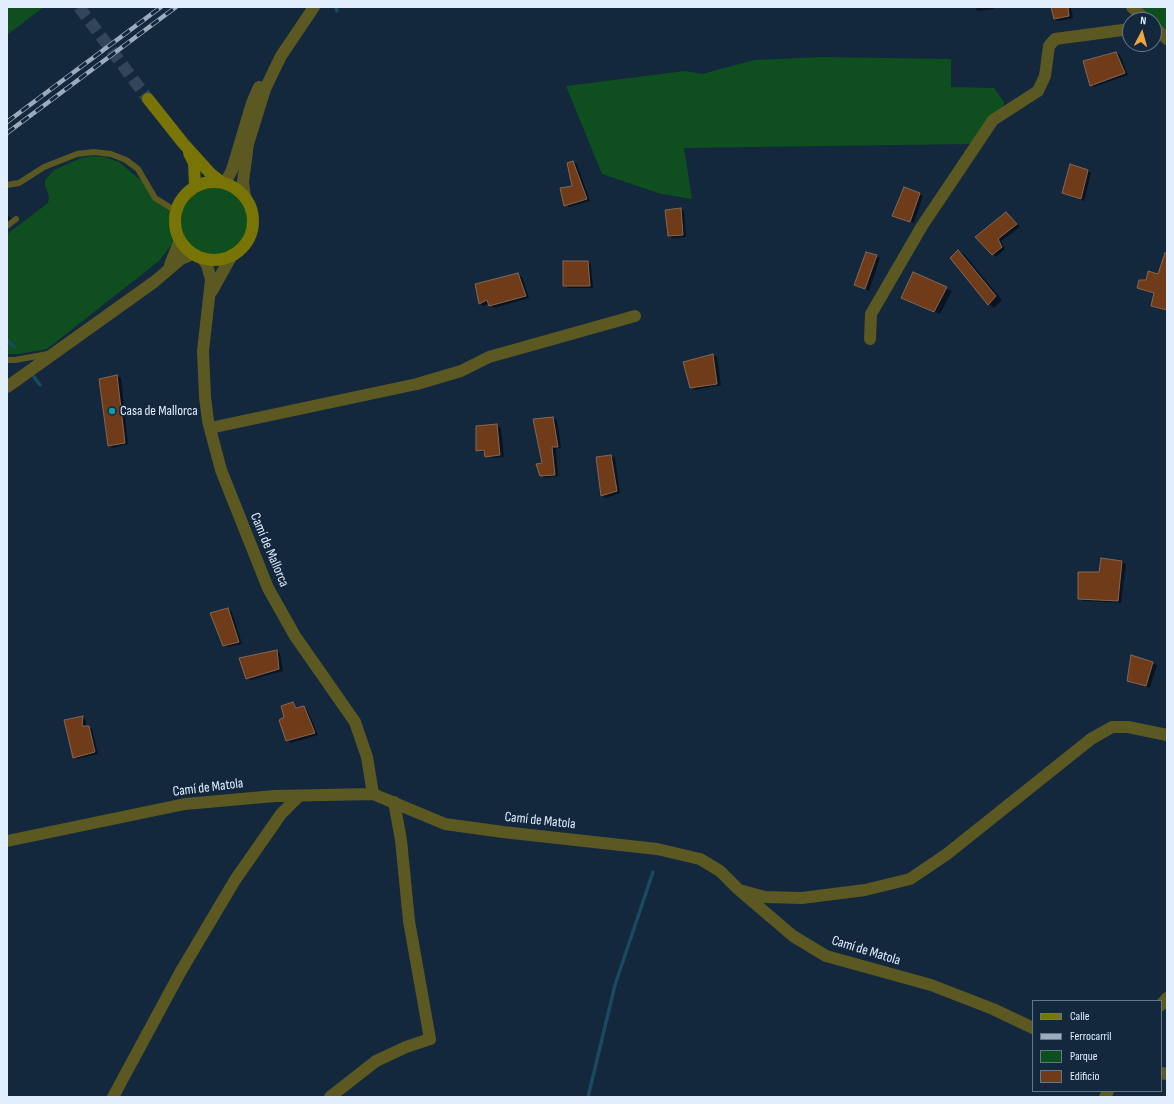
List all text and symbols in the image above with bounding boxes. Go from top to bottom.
north arrow [1122,12,1162,52]
text: N [1140,14,1147,27]
place label: Casa de Mallorca [120,403,198,419]
marker: Casa de Mallorca [107,406,117,416]
street label: Camí de Mallorca [246,510,292,590]
street label: Camí de Matola [172,775,244,801]
street label: Camí de Matola [504,809,576,833]
street label: Camí de Matola [830,933,902,969]
legend [1032,1000,1162,1092]
text: Calle [1070,1009,1090,1024]
text: Ferrocarril [1070,1029,1112,1044]
text: Parque [1070,1049,1098,1064]
text: Edificio [1070,1069,1099,1084]

